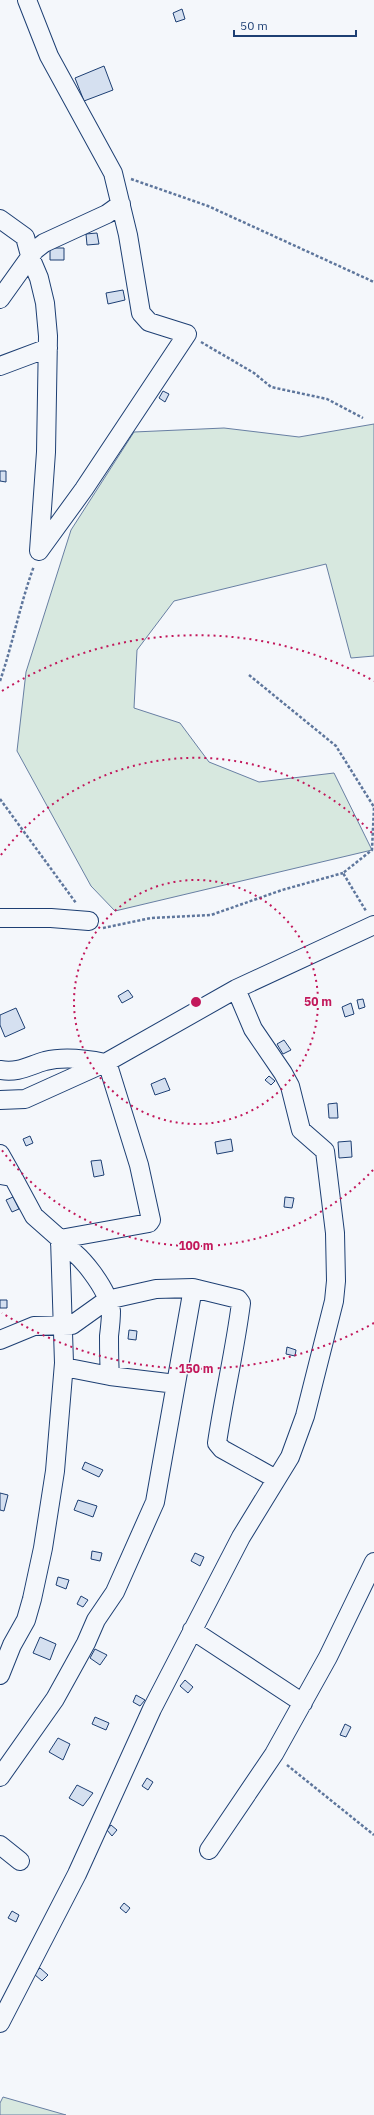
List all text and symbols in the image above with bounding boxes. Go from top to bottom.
scale bar [234,12,356,38]
text: 50 m [240,18,268,33]
text: 50 m [304,994,332,1009]
centre of rings [189,995,203,1009]
text: 100 m [178,1238,214,1253]
text: 150 m [178,1361,214,1376]

